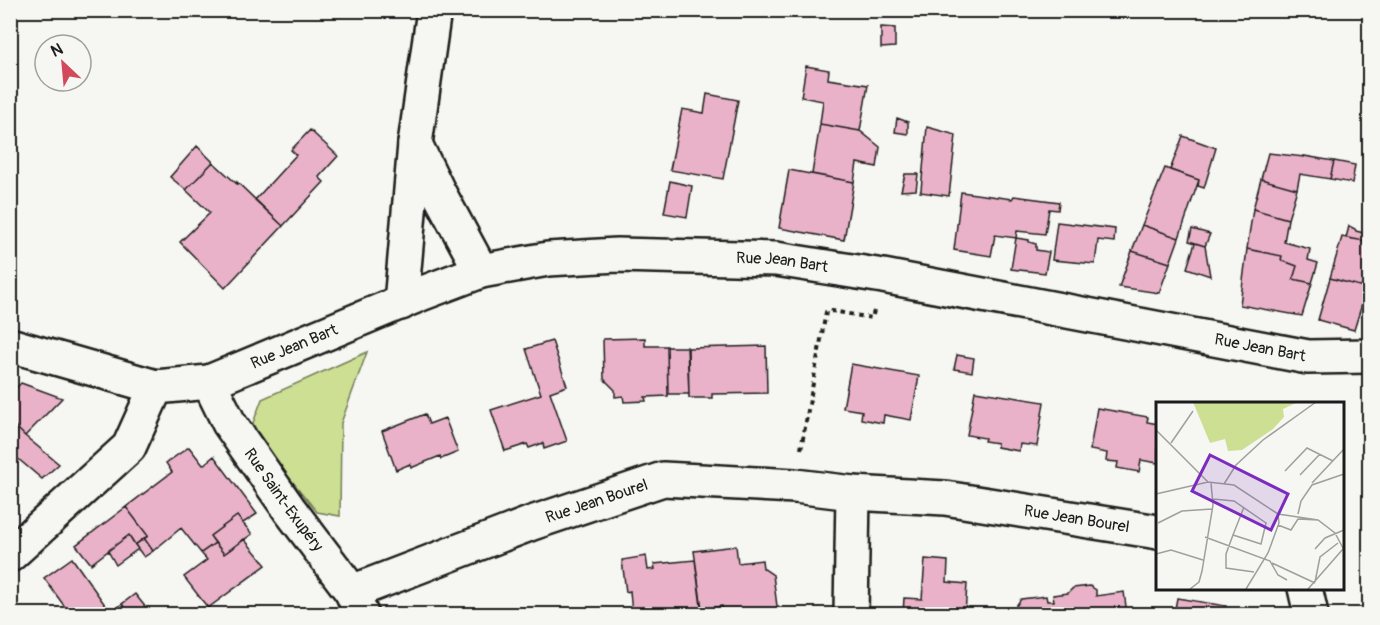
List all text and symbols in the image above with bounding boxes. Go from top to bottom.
north arrow [33,33,93,93]
text: N [48,39,66,62]
street label: Rue Jean Bart [736,248,830,277]
street label: Rue Jean Bart [248,319,341,374]
street label: Rue Jean Bart [1213,329,1308,366]
inset map [1156,402,1344,589]
street label: Rue Saint-Exupéry [240,444,328,556]
street label: Rue Jean Bourel [543,475,650,528]
street label: Rue Jean Bourel [1022,501,1131,537]

